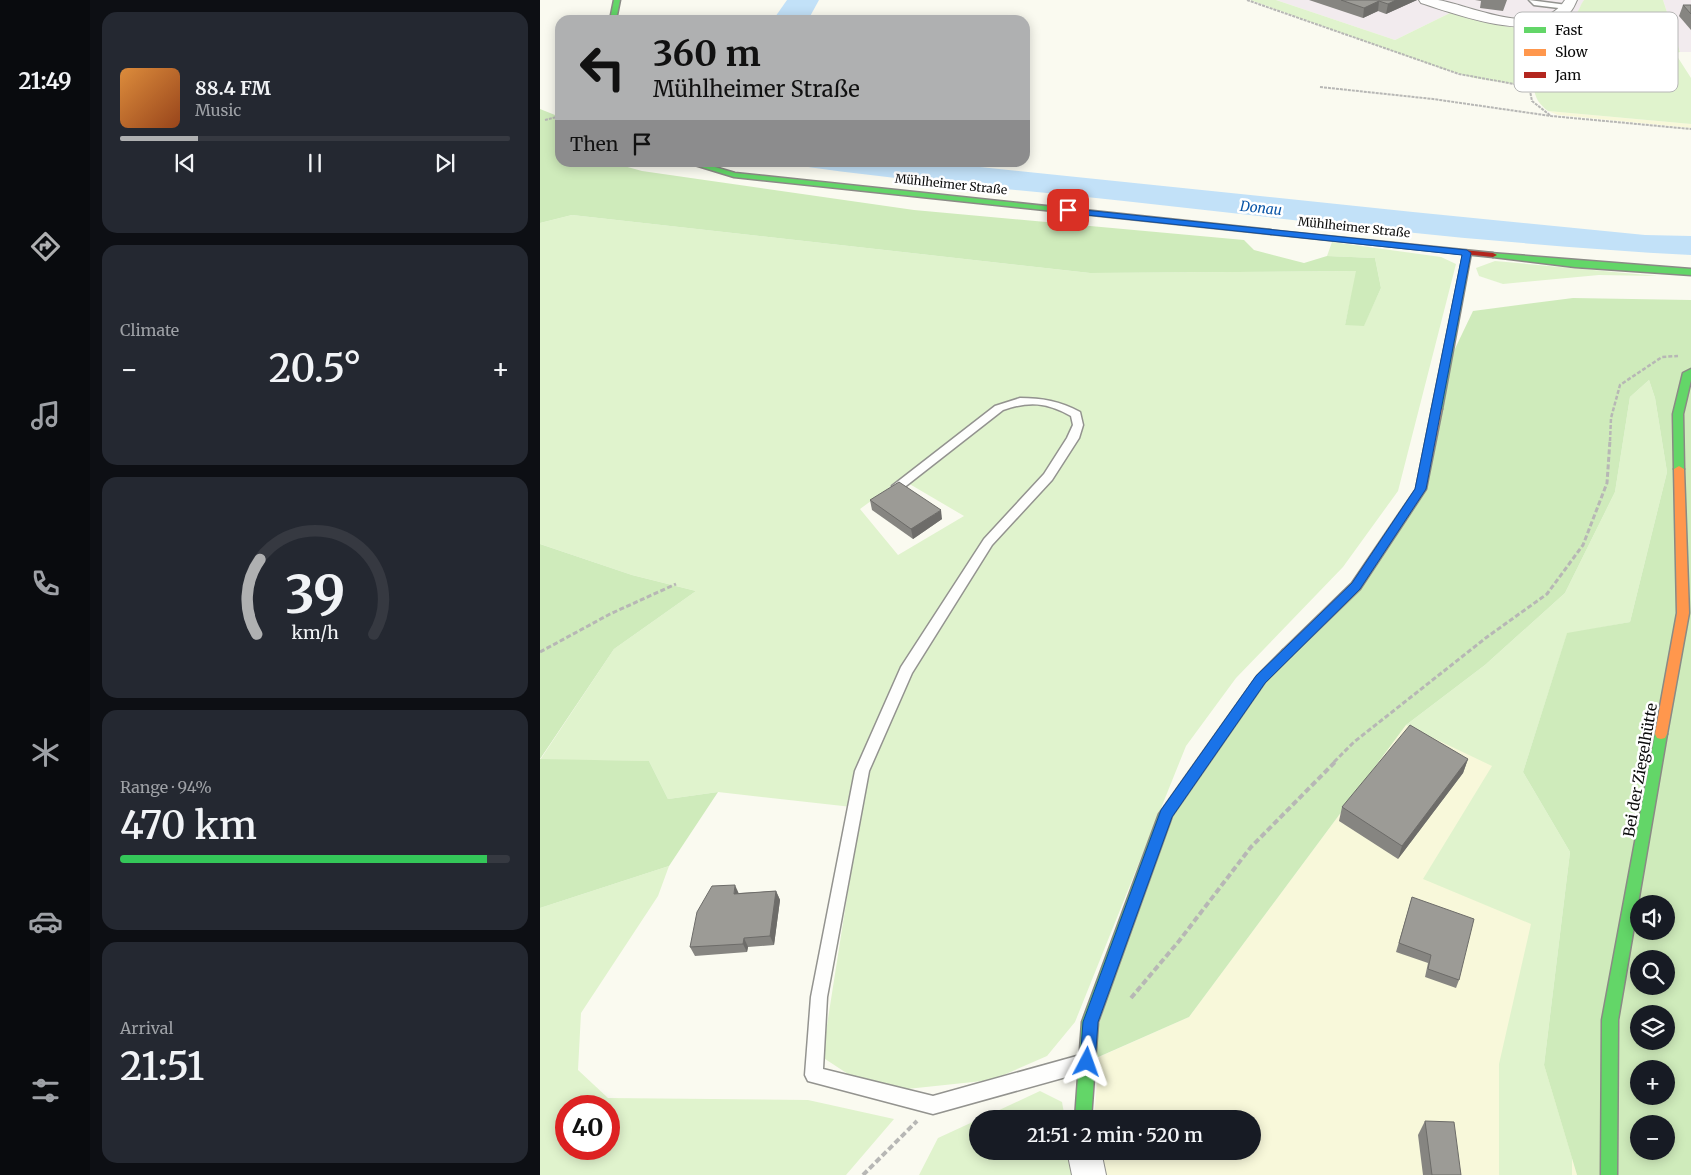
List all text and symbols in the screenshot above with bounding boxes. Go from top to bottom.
legend [1514,12,1678,92]
text: Fast [1555,21,1583,39]
text: 360 m [653,32,761,76]
icon: left [570,35,635,100]
text: Slow [1555,43,1588,61]
text: Jam [1554,66,1581,84]
text: 21:49 [18,67,72,95]
text: Mühlheimer Straße [653,75,860,103]
text: 88.4 FM [195,76,271,100]
text: Music [195,100,241,120]
icon: arrive [628,130,656,158]
text: Then [570,132,618,156]
icon: previous [171,149,199,177]
icon: pause [301,149,329,177]
icon: next [431,149,459,177]
street label: Mühlheimer Straße [894,171,1008,197]
pin [1047,189,1089,231]
icon: arrive [1054,196,1082,224]
water label: Donau [1238,197,1283,219]
street label: Mühlheimer Straße [1297,214,1411,240]
icon: directions [28,229,63,264]
text: Climate [120,320,179,340]
text: 20.5° [269,345,361,392]
text: − [120,351,139,387]
text: + [491,351,510,387]
icon: music [28,398,63,433]
text: 39 [285,562,345,627]
icon: phone [28,566,63,601]
text: km/h [291,621,339,644]
street label: Bei der Ziegelhütte [1619,701,1661,838]
icon: climate [28,735,63,770]
text: Range · 94% [120,777,212,797]
text: 470 km [120,802,257,849]
map controls [1630,895,1675,1160]
button: sound [1630,895,1675,940]
icon: car [28,904,63,939]
button: search [1630,950,1675,995]
button: layers [1630,1005,1675,1050]
text: Arrival [120,1018,173,1038]
position arrow [1060,1035,1112,1087]
text: 21:51 [120,1043,204,1090]
button: + [1630,1060,1675,1105]
icon: filters [28,1073,63,1108]
speed limit sign: 40 [555,1095,620,1160]
button: − [1630,1115,1675,1160]
text: 21:51 · 2 min · 520 m [1027,1123,1203,1147]

